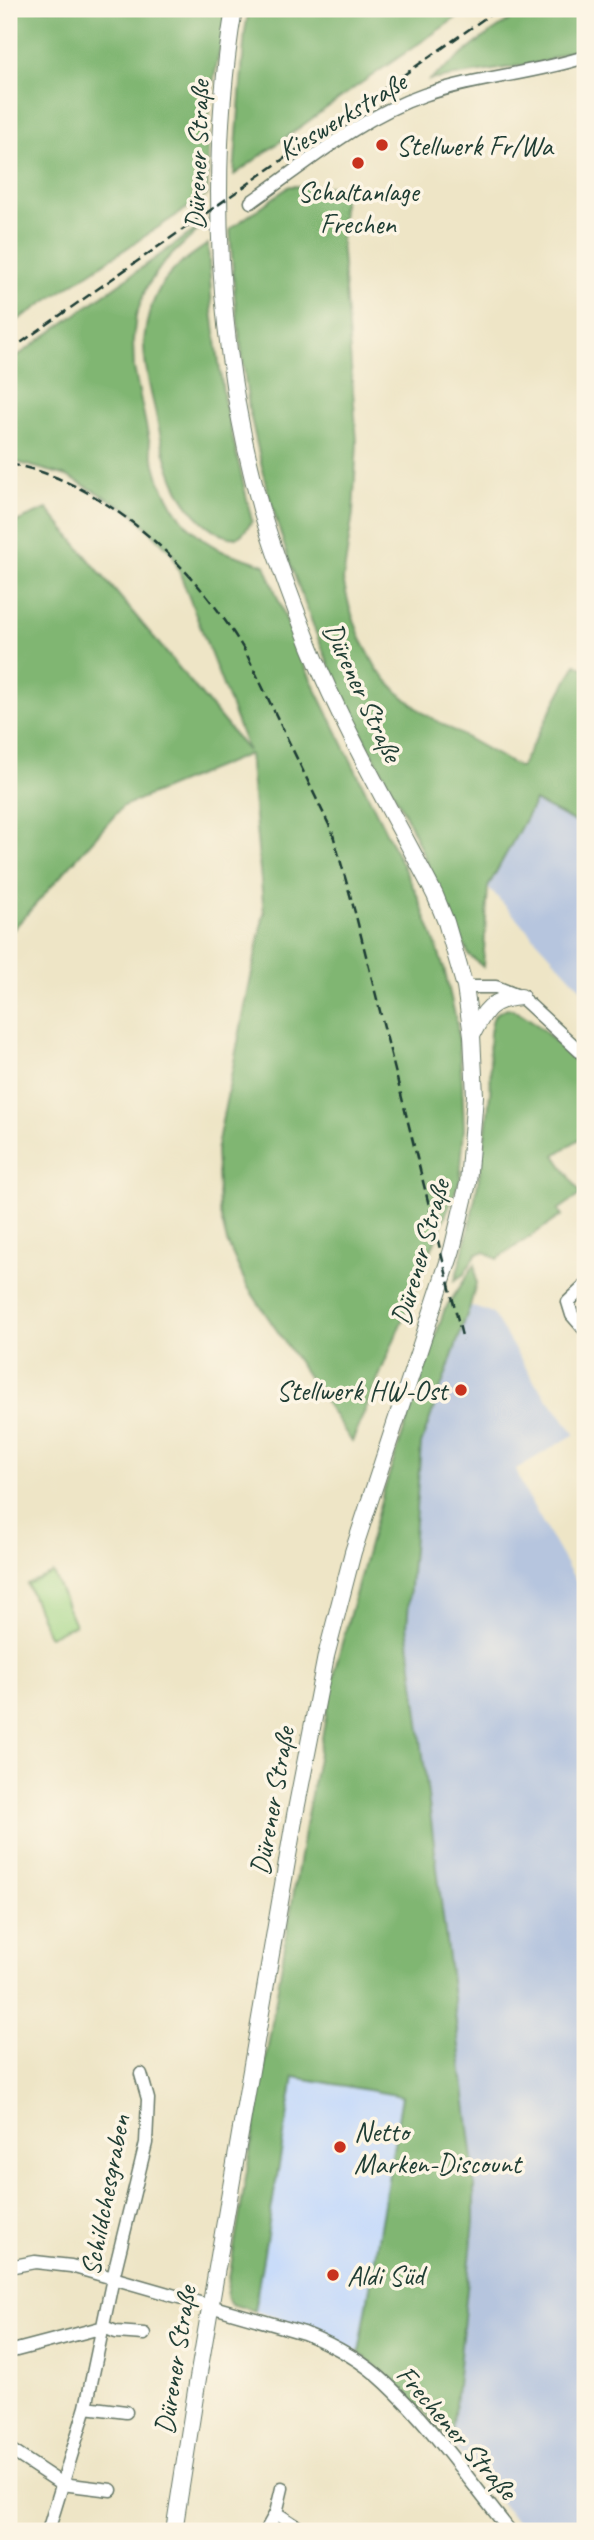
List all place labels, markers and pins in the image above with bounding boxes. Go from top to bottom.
place label: Stellwerk Fr/Wa [396,128,555,163]
marker: Stellwerk Fr/Wa [374,137,390,153]
marker: Schaltanlage Frechen [350,155,366,171]
place label: Schaltanlage Frechen [297,174,420,241]
place label: Stellwerk HW-Ost [276,1373,450,1408]
marker: Stellwerk HW-Ost [453,1382,469,1398]
place label: Netto Marken-Discount [354,2114,524,2181]
marker: Netto Marken-Discount [332,2139,348,2155]
place label: Aldi Süd [347,2258,428,2293]
marker: Aldi Süd [325,2267,341,2283]

